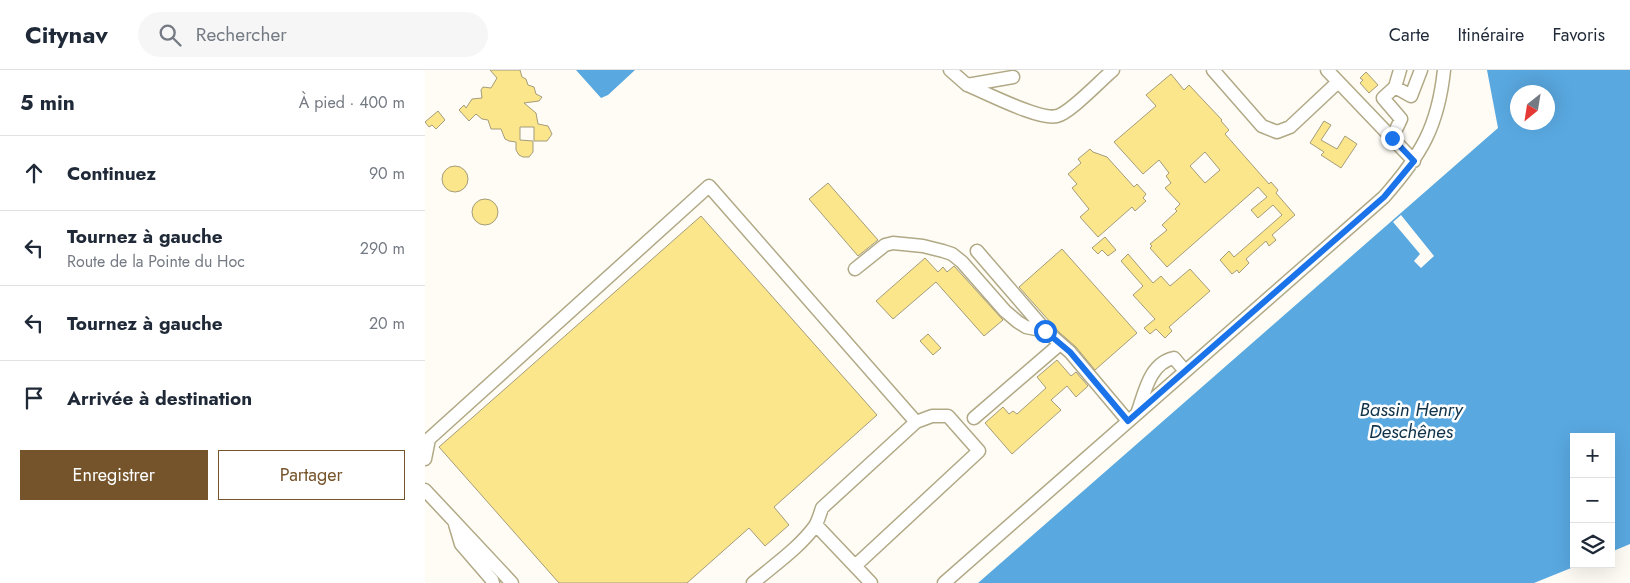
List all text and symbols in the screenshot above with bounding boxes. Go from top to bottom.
search box [138,12,488,57]
text: Citynav [25,17,108,52]
icon: search [156,21,184,49]
text: Rechercher [196,21,287,48]
text: Carte [1389,22,1430,48]
text: Itinéraire [1458,22,1524,48]
text: Favoris [1552,22,1605,48]
north arrow [1510,85,1555,130]
text: 5 min [20,88,75,118]
text: À pied · 400 m [299,91,405,114]
route end [1381,127,1404,150]
icon: ahead [20,159,48,187]
text: Continuez [67,160,156,187]
text: 90 m [369,162,405,185]
text: Tournez à gauche [67,223,223,250]
icon: left [20,234,48,262]
text: 290 m [360,237,405,260]
text: Route de la Pointe du Hoc [67,250,245,273]
icon: left [20,309,48,337]
text: Tournez à gauche [67,310,223,337]
text: 20 m [369,312,405,335]
route start [1034,320,1057,343]
icon: arrive [20,384,48,412]
text: Arrivée à destination [67,385,252,412]
water label: Bassin Henry Deschênes [1359,396,1464,445]
map controls [1570,433,1615,568]
button: + [1570,433,1615,478]
button: Enregistrer [20,450,208,500]
button: Partager [218,450,405,500]
button: − [1570,478,1615,523]
button: layers [1570,523,1615,568]

